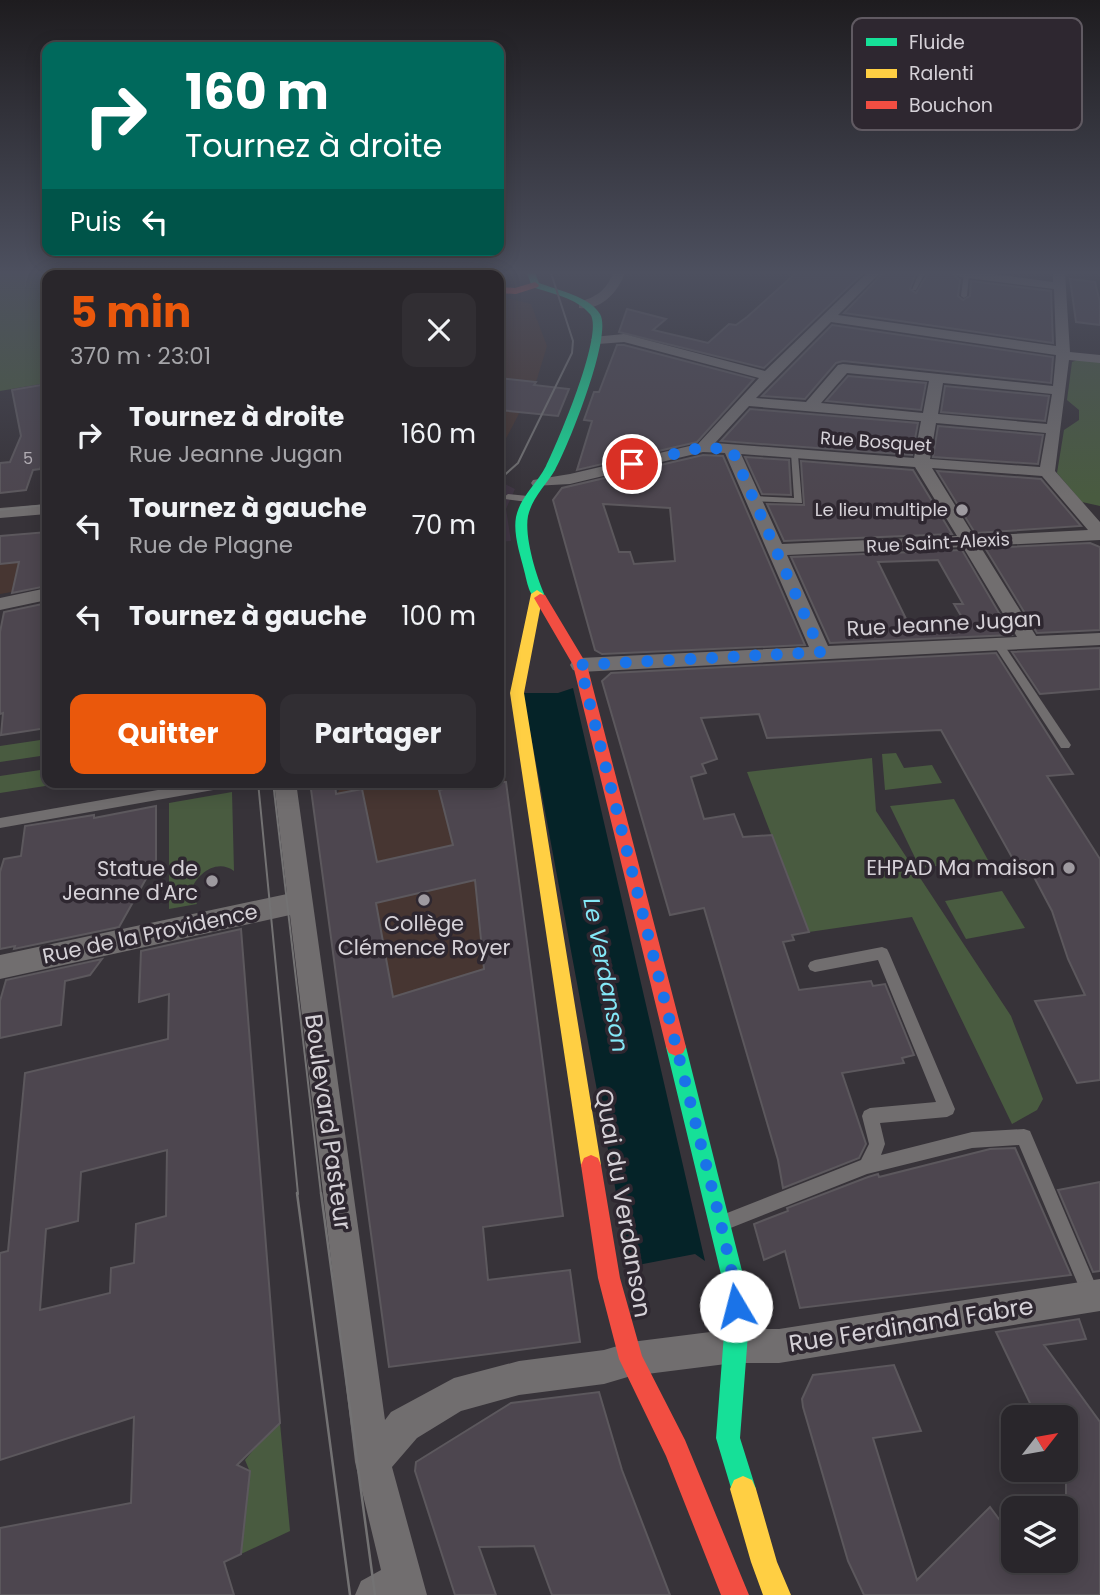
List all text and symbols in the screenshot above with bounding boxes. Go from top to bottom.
legend [852,18,1082,130]
text: Fluide [909,29,965,56]
text: 160 m [185,58,329,126]
text: Ralenti [909,60,974,87]
icon: right [70,70,161,161]
text: Bouchon [909,92,993,119]
text: Tournez à droite [185,123,442,168]
icon: left [136,203,174,241]
text: Puis [70,204,122,240]
text: 5 min [70,283,191,342]
button: close [402,293,476,367]
text: 370 m · 23:01 [70,340,211,372]
text: Tournez à droite [129,399,344,435]
icon: right [70,416,108,454]
text: 160 m [401,416,476,452]
street label: Rue Bosquet [819,425,933,458]
pin [602,434,662,494]
text: Rue Jeanne Jugan [129,438,343,470]
icon: arrive [613,445,651,483]
house number: 5 [23,447,33,470]
text: Tournez à gauche [129,490,367,526]
place label: Le lieu multiple [815,497,948,522]
marker: Le lieu multiple [954,502,970,518]
icon: left [70,507,108,545]
text: 70 m [412,507,476,543]
street label: Rue Saint-Alexis [866,526,1010,559]
text: Rue de Plagne [129,529,293,561]
icon: left [70,598,108,636]
text: Tournez à gauche [129,598,367,634]
text: 100 m [401,598,476,634]
street label: Rue Jeanne Jugan [846,604,1042,643]
button: Quitter [70,694,266,774]
button: Partager [280,694,476,774]
place label: EHPAD Ma maison [866,853,1055,882]
place label: Statue de Jeanne d'Arc [62,854,198,907]
marker: EHPAD Ma maison [1061,860,1077,876]
marker: Statue de Jeanne d'Arc [204,873,220,889]
marker: Collège Clémence Royer [416,892,432,908]
water label: Le Verdanson [575,895,637,1055]
street label: Rue de la Providence [40,897,260,971]
place label: Collège Clémence Royer [338,909,511,962]
street label: Boulevard Pasteur [297,1012,360,1232]
street label: Quai du Verdanson [587,1086,660,1320]
position arrow [699,1269,773,1343]
street label: Rue Ferdinand Fabre [786,1289,1036,1360]
north arrow [1001,1405,1078,1482]
map controls [1001,1405,1078,1573]
button: layers [1001,1496,1078,1573]

